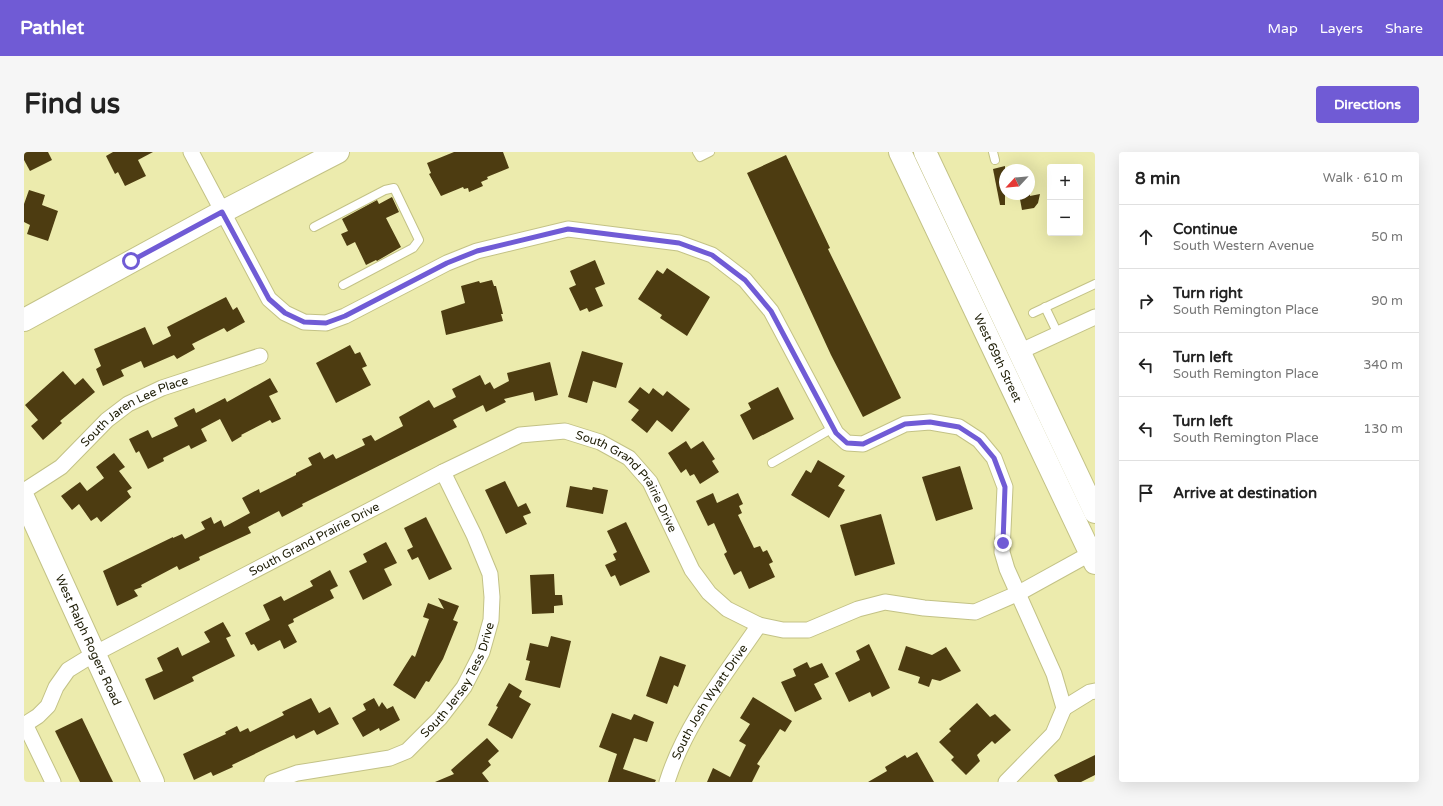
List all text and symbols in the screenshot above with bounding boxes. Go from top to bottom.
text: Pathlet [20,17,84,39]
text: Map [1268,20,1298,37]
text: Layers [1320,20,1363,37]
text: Share [1385,20,1423,37]
button: Directions [1316,86,1419,123]
text: Find us [24,87,120,121]
north arrow [999,164,1035,200]
map controls [1047,164,1083,236]
button: + [1047,164,1083,200]
text: 8 min [1135,168,1180,189]
text: Walk · 610 m [1323,170,1403,186]
button: − [1047,200,1083,236]
text: Continue [1173,220,1237,238]
icon: ahead [1135,226,1157,248]
text: 50 m [1371,229,1403,245]
text: South Western Avenue [1173,238,1314,254]
route start [122,252,140,270]
text: Turn right [1173,284,1243,302]
icon: right [1135,290,1157,312]
text: 90 m [1371,293,1403,309]
text: South Remington Place [1173,302,1319,318]
street label: West 69th Street [971,311,1025,405]
text: Turn left [1173,348,1233,366]
icon: left [1135,354,1157,376]
text: 340 m [1363,357,1403,373]
text: South Remington Place [1173,366,1319,382]
street label: South Jaren Lee Place [78,373,190,450]
text: Turn left [1173,412,1233,430]
icon: left [1135,418,1157,440]
text: 130 m [1363,421,1403,437]
street label: South Grand Prairie Drive [574,428,680,535]
text: South Remington Place [1173,430,1319,446]
icon: arrive [1135,482,1157,504]
text: Arrive at destination [1173,484,1317,502]
street label: South Grand Prairie Drive [247,499,382,579]
route end [994,534,1012,552]
street label: West Ralph Rogers Road [52,573,124,708]
street label: South Jersey Tess Drive [418,621,497,740]
street label: South Josh Wyatt Drive [669,641,751,762]

